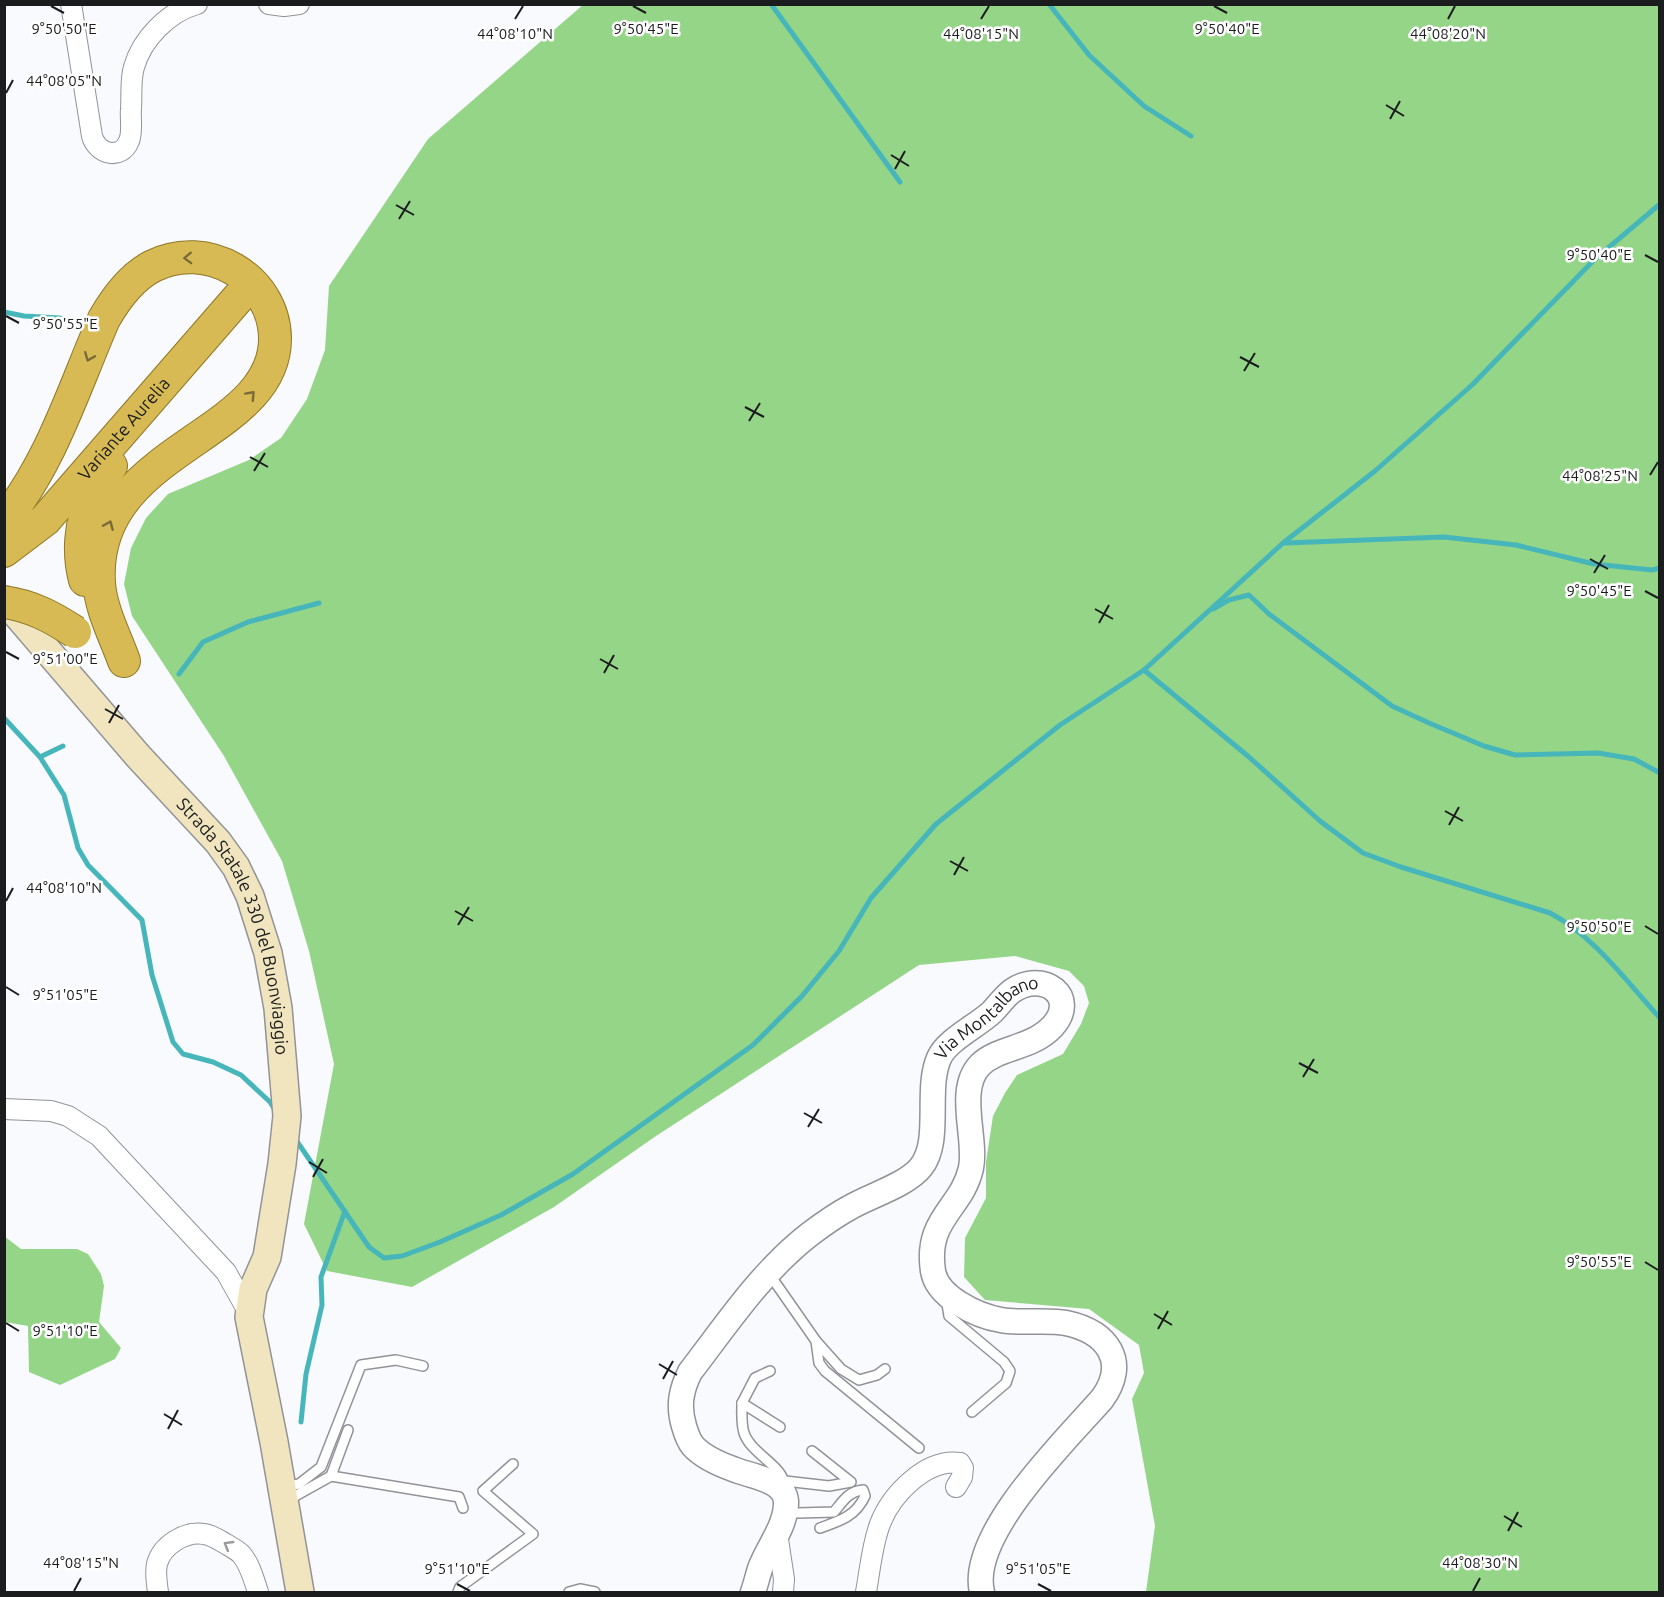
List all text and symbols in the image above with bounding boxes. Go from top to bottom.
text: 9°50'50"E [31,20,97,37]
text: 9°50'45"E [613,20,679,37]
text: 9°50'40"E [1194,20,1260,37]
text: 44°08'10"N [477,25,553,42]
text: 44°08'15"N [943,25,1019,42]
text: 44°08'20"N [1410,25,1486,42]
text: 44°08'05"N [26,72,102,89]
text: 9°50'40"E [1566,246,1632,263]
one-way arrow [184,251,193,264]
text: 9°50'55"E [32,315,98,332]
one-way arrow [84,350,96,361]
street label: Variante Aurelia [73,373,173,484]
one-way arrow [244,391,255,402]
text: 44°08'25"N [1562,467,1638,484]
one-way arrow [102,520,114,531]
text: 9°50'45"E [1566,582,1632,599]
text: 9°51'00"E [32,650,98,667]
street label: Strada Statale 330 del Buonviaggio [173,793,293,1056]
text: 44°08'10"N [26,879,102,896]
text: 9°50'50"E [1566,918,1632,935]
street label: Via Montalbano [929,972,1039,1063]
text: 9°51'05"E [32,986,98,1003]
text: 9°50'55"E [1566,1253,1632,1270]
text: 9°51'10"E [32,1322,98,1339]
one-way arrow [224,1541,234,1552]
text: 44°08'15"N [43,1554,119,1571]
text: 44°08'30"N [1442,1554,1518,1571]
text: 9°51'10"E [424,1560,490,1577]
text: 9°51'05"E [1005,1560,1071,1577]

